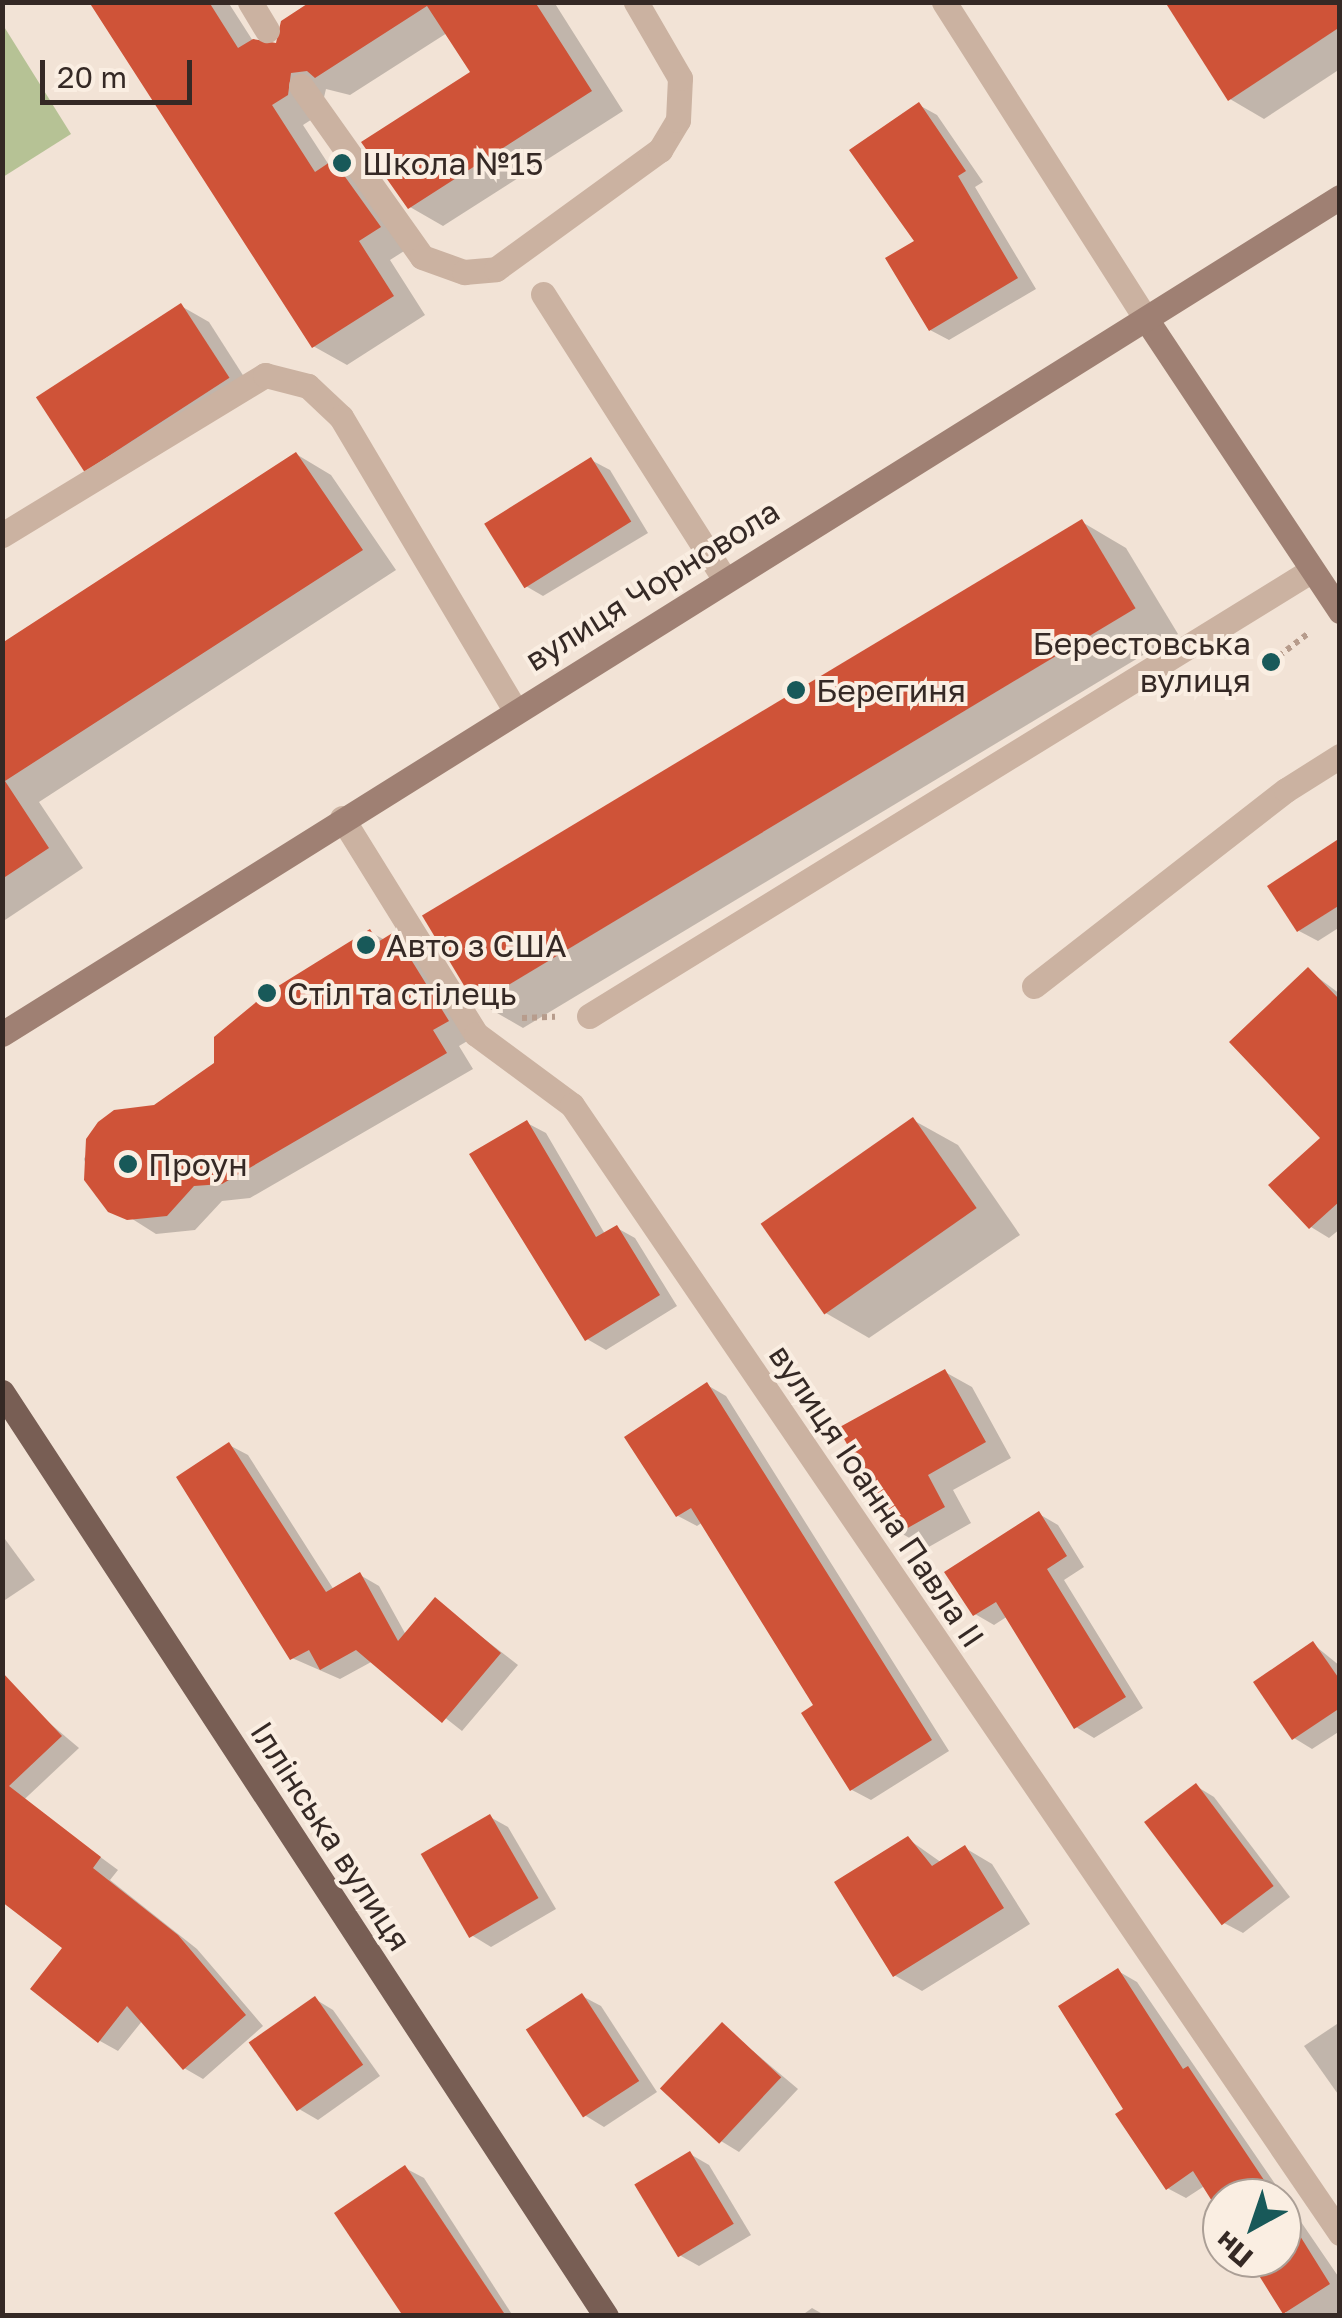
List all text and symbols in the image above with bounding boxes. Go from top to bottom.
scale bar [45,40,198,102]
text: 20 m [57,59,127,95]
place label: Школа №15 [362,144,544,182]
marker: Школа №15 [331,152,353,174]
street label: вулиця Чорновола [518,491,786,679]
place label: Берестовська вулиця [1032,625,1251,700]
marker: Берестовська вулиця [1260,651,1282,673]
place label: Берегиня [816,671,966,709]
marker: Берегиня [785,679,807,701]
place label: Авто з США [386,926,567,964]
marker: Авто з США [355,934,377,956]
place label: Стіл та стілець [287,974,516,1012]
marker: Стіл та стілець [256,982,278,1004]
place label: Проун [148,1145,248,1183]
marker: Проун [117,1153,139,1175]
street label: вулиця Іоанна Павла II [761,1337,993,1655]
street label: Іллінська вулиця [243,1714,419,1958]
north arrow [1202,2178,1302,2278]
text: Пн [1208,2225,1259,2275]

